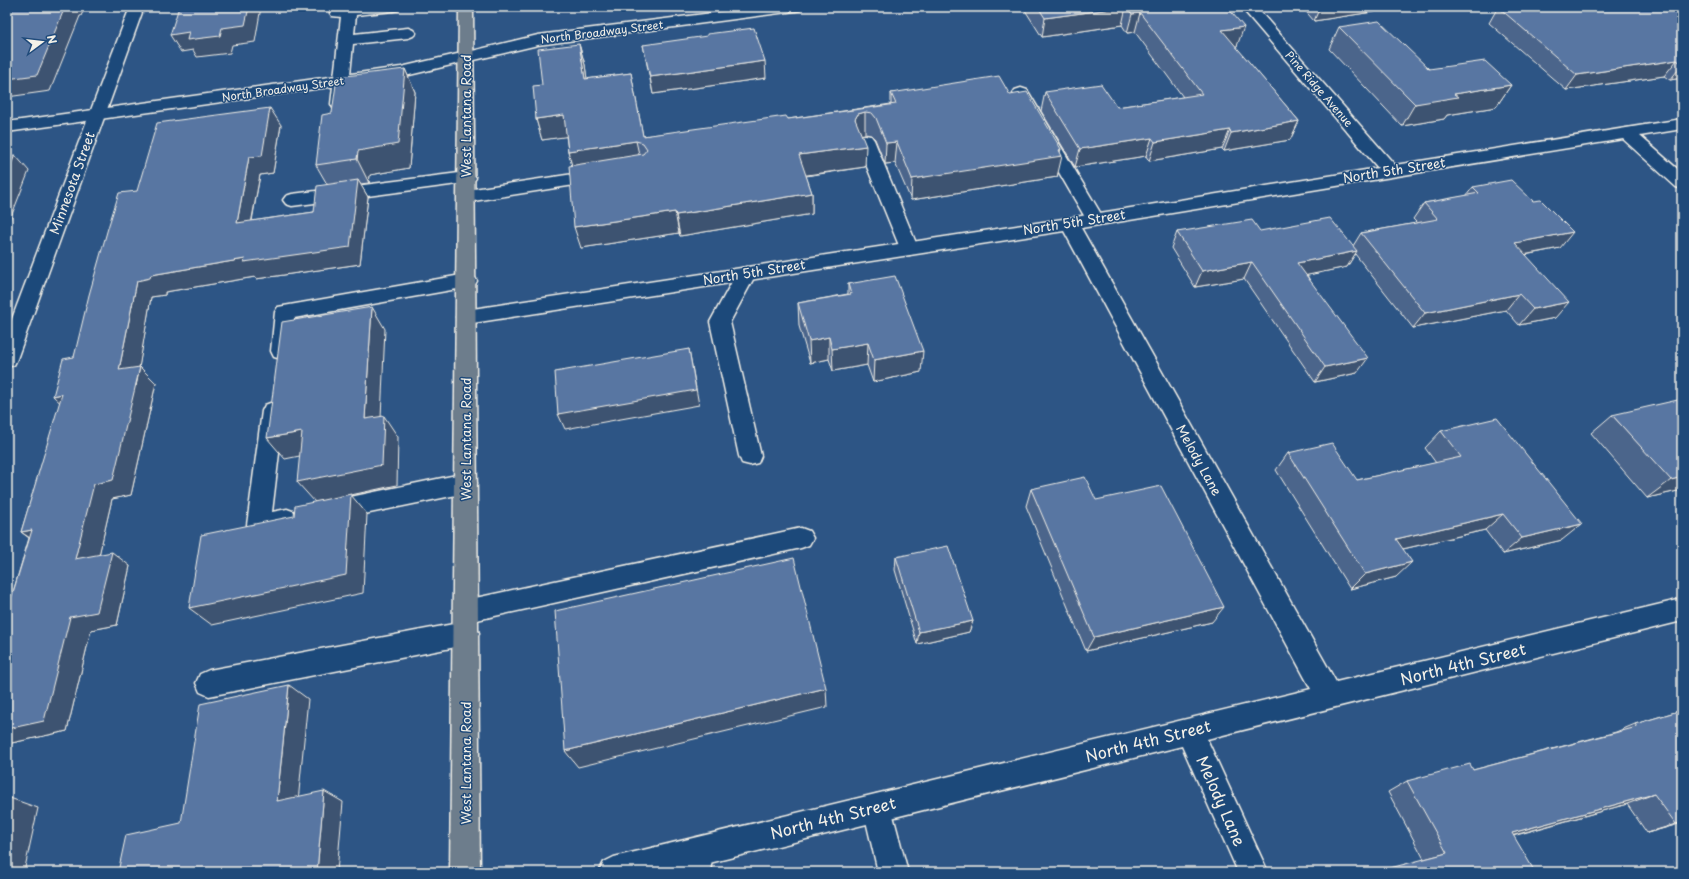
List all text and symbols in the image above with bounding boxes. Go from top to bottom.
street label: North Broadway Street [540,15,665,47]
north arrow [22,22,62,62]
text: N [43,33,62,46]
street label: Pine Ridge Avenue [1282,47,1357,130]
street label: West Lantana Road [456,55,475,177]
street label: North Broadway Street [221,71,346,105]
street label: Minnesota Street [44,129,99,237]
street label: North 5th Street [1341,152,1447,187]
street label: North 5th Street [1021,204,1127,239]
street label: North 5th Street [701,254,807,289]
street label: West Lantana Road [456,378,475,500]
street label: Melody Lane [1172,421,1227,499]
street label: North 4th Street [1397,636,1529,690]
street label: West Lantana Road [456,702,475,824]
street label: North 4th Street [1082,713,1214,767]
street label: Melody Lane [1191,751,1253,850]
street label: North 4th Street [767,790,899,844]

